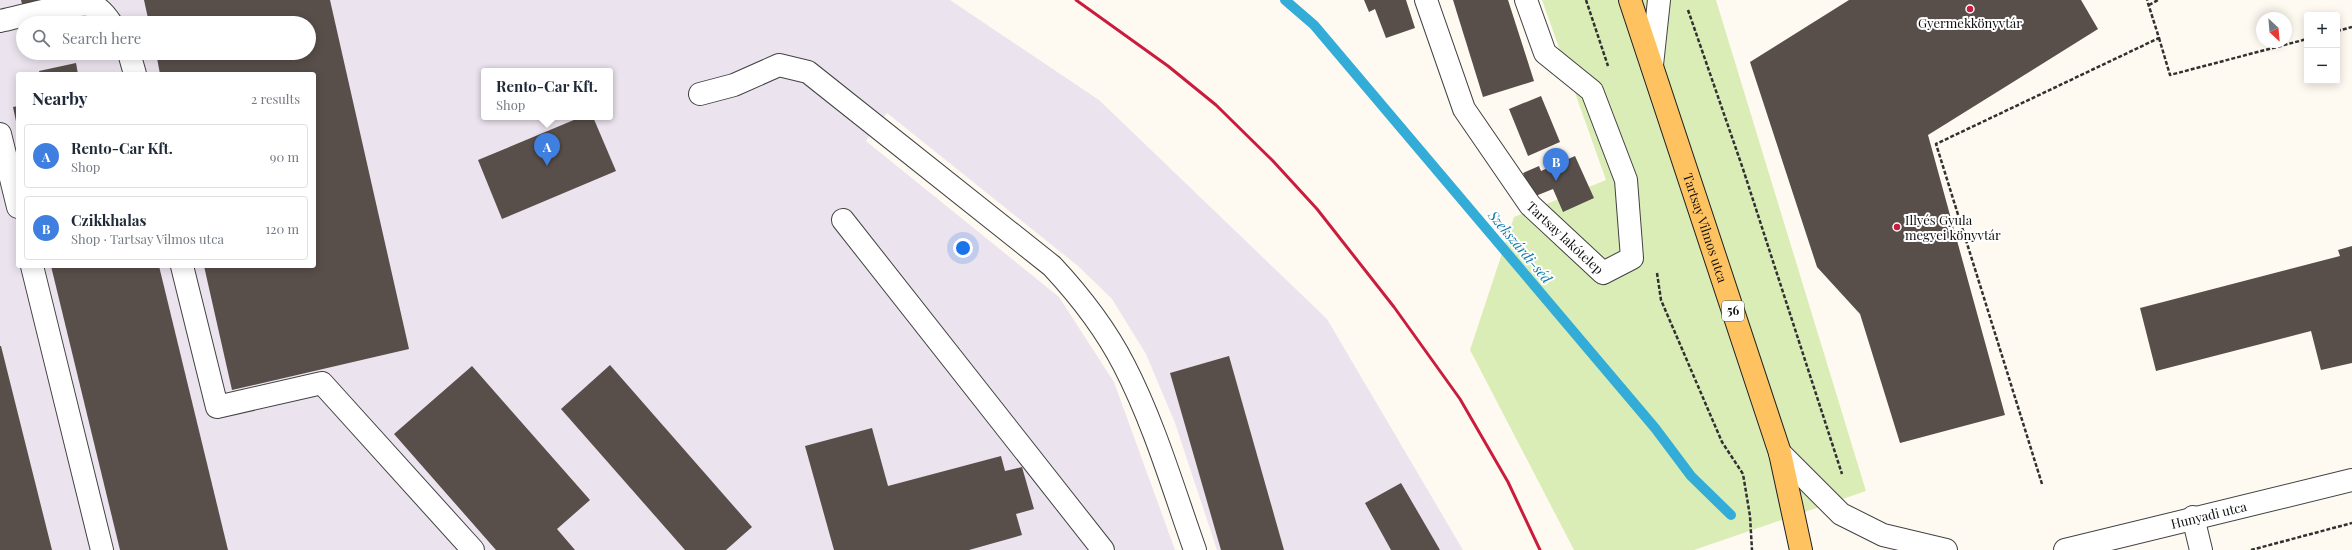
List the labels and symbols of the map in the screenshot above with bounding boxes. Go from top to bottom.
marker: Gyermekkönyvtár [1965,4,1975,14]
north arrow [2256,12,2292,48]
place label: Gyermekkönyvtár [1918,14,2022,31]
pin: A [534,133,560,166]
pin: B [1543,148,1569,181]
street label: Tartsay Vilmos utca [1680,171,1732,285]
street label: Tartsay lakótelep [1523,197,1608,277]
water label: Szekszárdi-séd [1484,205,1557,287]
place label: Illyés Gyula megyei könyvtár [1905,211,2001,243]
marker: Illyés Gyula megyei könyvtár [1892,222,1902,232]
your location [953,238,973,258]
road number: 56 [1722,301,1744,321]
street label: Hunyadi utca [2169,497,2249,532]

